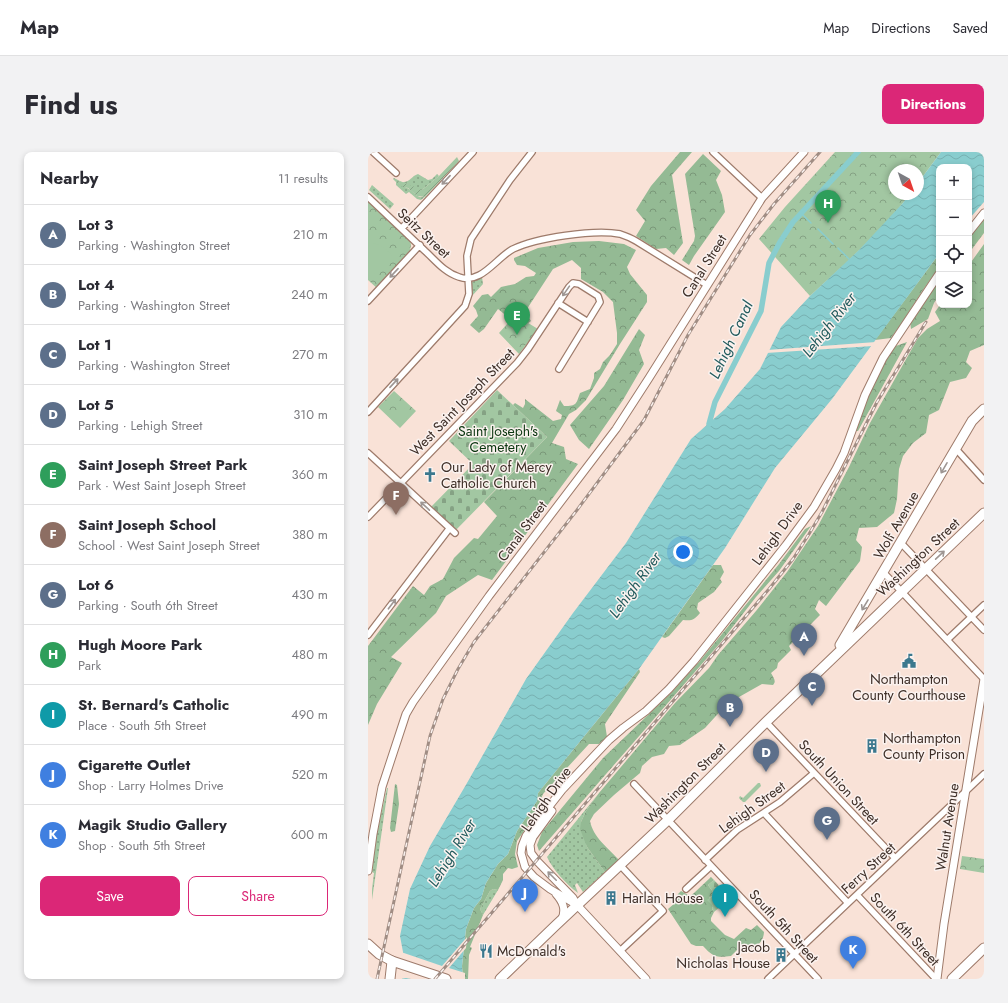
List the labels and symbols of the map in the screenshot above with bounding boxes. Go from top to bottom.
north arrow [888,164,924,200]
one-way arrow [442,175,451,186]
pin: H [815,190,841,223]
street label: Seitz Street [393,203,455,263]
street label: Canal Street [677,230,732,302]
one-way arrow [389,268,399,278]
one-way arrow [562,285,570,296]
water label: Lehigh River [797,287,862,362]
water label: Lehigh Canal [703,297,759,382]
pin: E [504,302,530,335]
street label: West Saint Joseph Street [405,343,519,460]
one-way arrow [390,378,399,388]
park label: Saint Joseph's Cemetery [458,421,538,457]
place label: Our Lady of Mercy Catholic Church [441,457,552,493]
one-way arrow [940,462,948,474]
church icon: Our Lady of Mercy Catholic Church [422,467,438,483]
pin: F [383,482,409,515]
street label: Wolf Avenue [868,487,924,563]
street label: Canal Street [493,496,552,565]
street label: Lehigh Drive [747,497,807,569]
one-way arrow [420,501,430,511]
street label: Washington Street [872,513,964,601]
your location [673,542,693,562]
water label: Lehigh River [604,547,667,622]
one-way arrow [935,550,945,560]
one-way arrow [387,599,396,610]
one-way arrow [860,599,868,611]
pin: A [791,623,817,656]
public building icon: Northampton County Courthouse [901,653,917,669]
place label: Northampton County Courthouse [852,669,966,705]
pin: C [799,673,825,706]
pin: B [717,694,743,727]
place label: Northampton County Prison [883,728,965,764]
street label: South Union Street [794,735,884,829]
street label: Washington Street [640,738,730,828]
building icon: Northampton County Prison [864,738,880,754]
pin: D [753,739,779,772]
street label: Lehigh Drive [516,762,576,836]
street label: Lehigh Street [715,776,790,838]
street label: Walnut Avenue [930,782,964,872]
pin: G [814,807,840,840]
water label: Lehigh River [422,814,482,891]
street label: Ferry Street [836,837,900,898]
one-way arrow [547,871,557,881]
pin: J [512,879,538,912]
pin: I [712,884,738,917]
street label: South 5th Street [745,885,824,968]
place label: Harlan House [622,888,703,908]
street label: South 6th Street [866,888,945,971]
building icon: Harlan House [603,890,619,906]
pin: K [840,936,866,969]
place label: Jacob Nicholas House [676,937,770,973]
place label: McDonald's [497,941,566,961]
restaurant icon: McDonald's [478,943,494,959]
building icon: Jacob Nicholas House [773,947,789,963]

